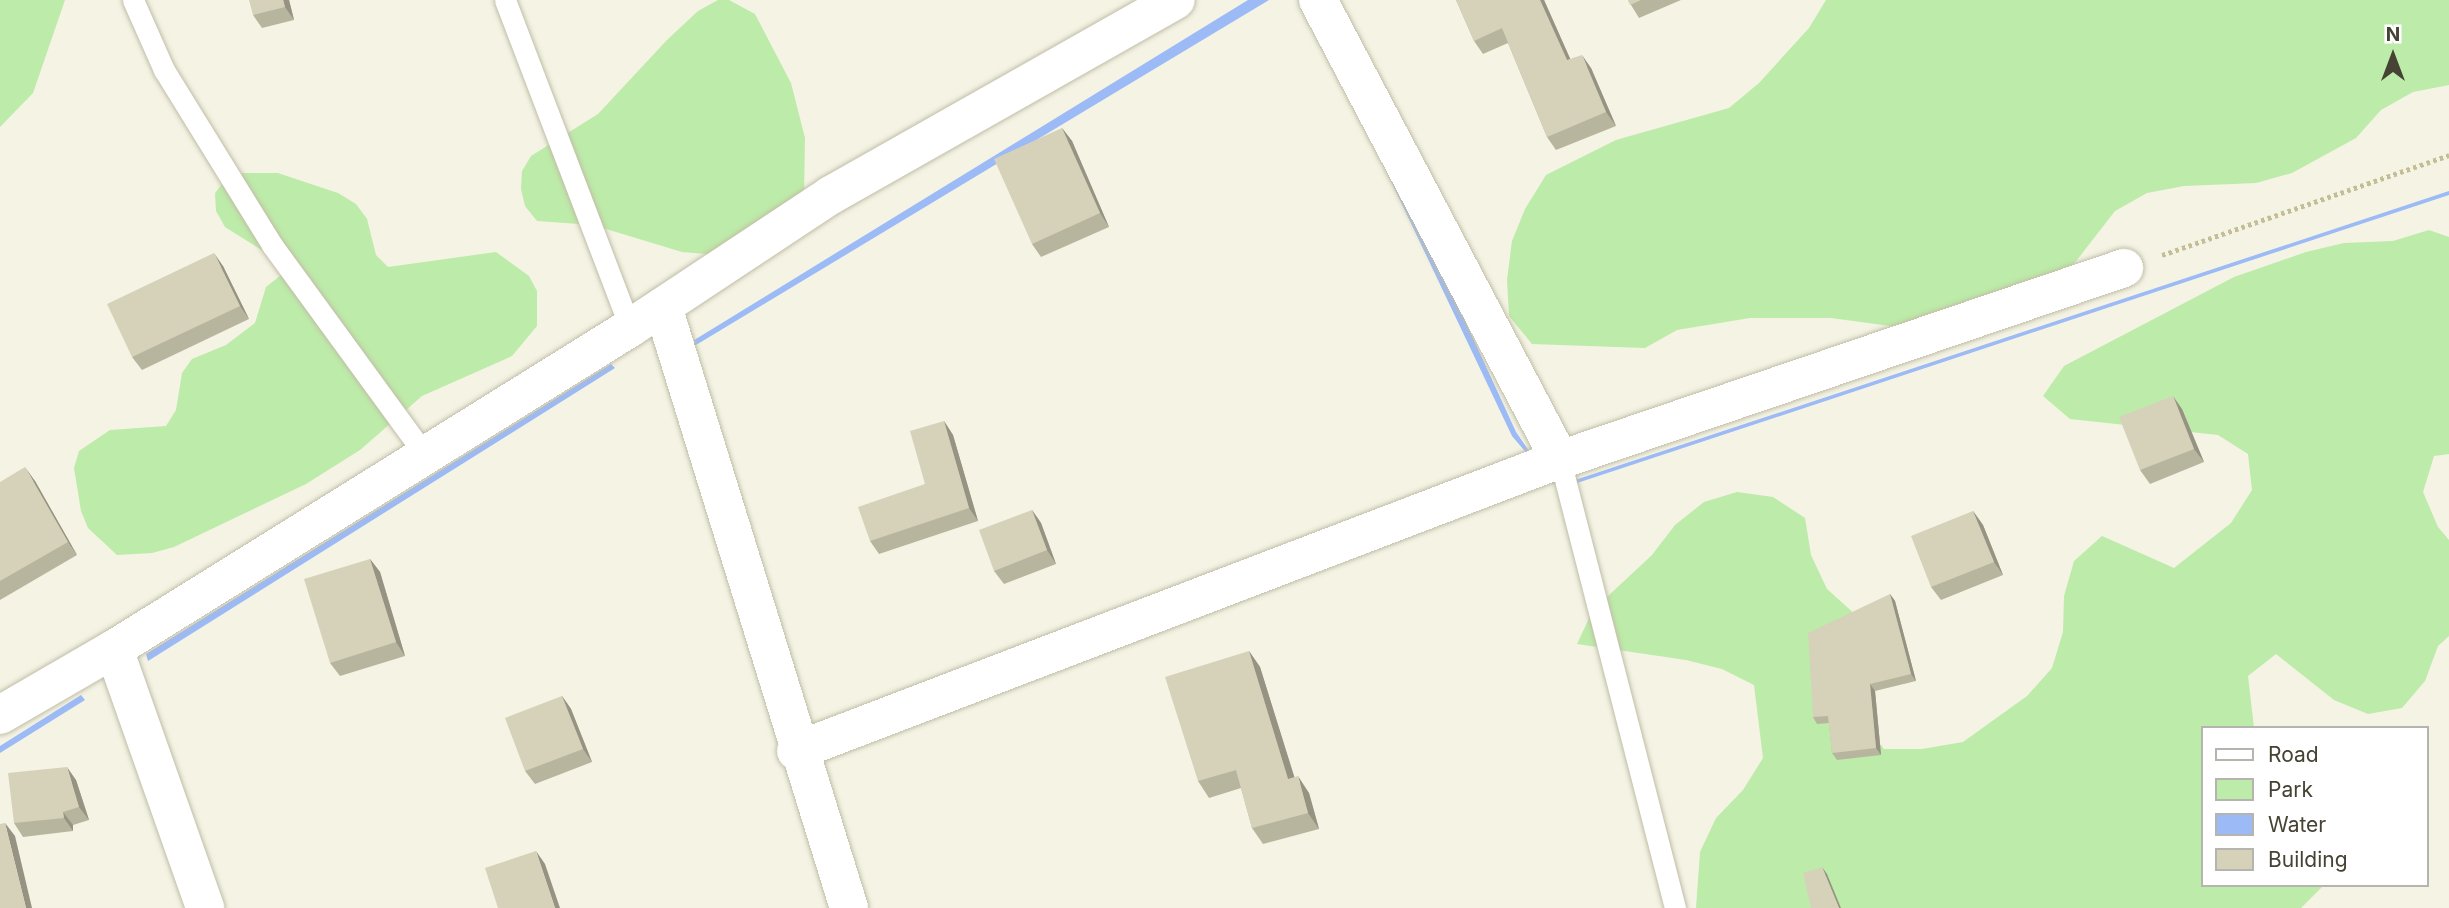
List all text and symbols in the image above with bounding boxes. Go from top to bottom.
north arrow [2358,21,2428,91]
text: N [2386,23,2400,46]
legend [2200,726,2428,887]
text: Road [2268,742,2319,767]
text: Park [2268,777,2313,802]
text: Water [2268,812,2326,837]
text: Building [2268,847,2348,872]

